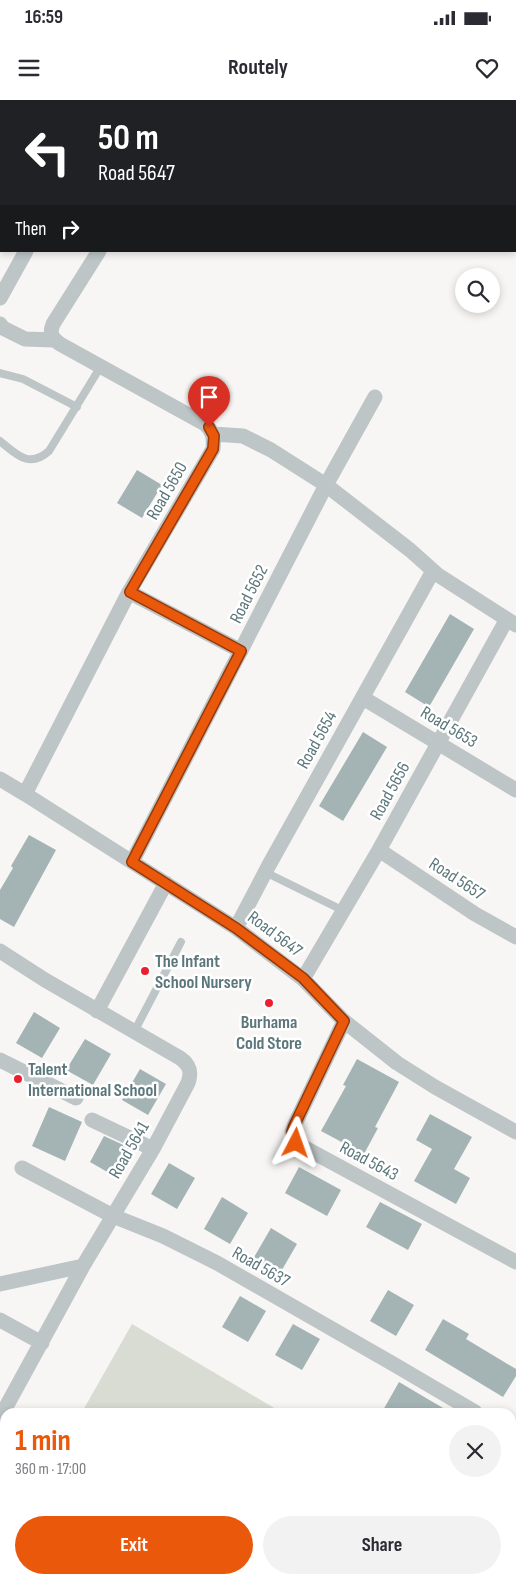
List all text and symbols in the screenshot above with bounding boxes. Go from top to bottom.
text: 16:59 [25,6,63,29]
icon: menu [15,54,43,82]
text: Routely [228,54,288,81]
icon: heart [473,54,501,82]
text: 50 m [98,117,159,160]
icon: left [15,120,80,185]
text: Road 5647 [98,160,175,187]
icon: right [56,215,84,243]
text: Then [15,218,46,241]
map controls [455,268,500,313]
button: search [455,268,500,313]
pin [188,376,230,427]
icon: arrive [195,383,223,411]
street label: Road 5650 [142,458,192,524]
street label: Road 5652 [225,561,273,627]
street label: Road 5653 [417,702,481,752]
street label: Road 5654 [293,707,342,773]
street label: Road 5656 [366,758,415,824]
street label: Road 5657 [425,853,490,905]
street label: Road 5647 [244,907,307,962]
place label: The Infant School Nursery [155,951,252,993]
marker: The Infant School Nursery [139,965,151,977]
marker: Burhama Cold Store [263,997,275,1009]
place label: Burhama Cold Store [236,1012,302,1054]
place label: Talent International School [28,1059,157,1101]
marker: Talent International School [12,1073,24,1085]
position arrow [269,1116,321,1168]
street label: Road 5641 [104,1117,154,1182]
street label: Road 5643 [336,1137,402,1185]
street label: Road 5637 [229,1242,294,1292]
text: 1 min [15,1423,71,1459]
button: close [449,1425,501,1477]
text: 360 m · 17:00 [15,1460,86,1479]
button: Exit [15,1516,253,1574]
button: Share [263,1516,501,1574]

